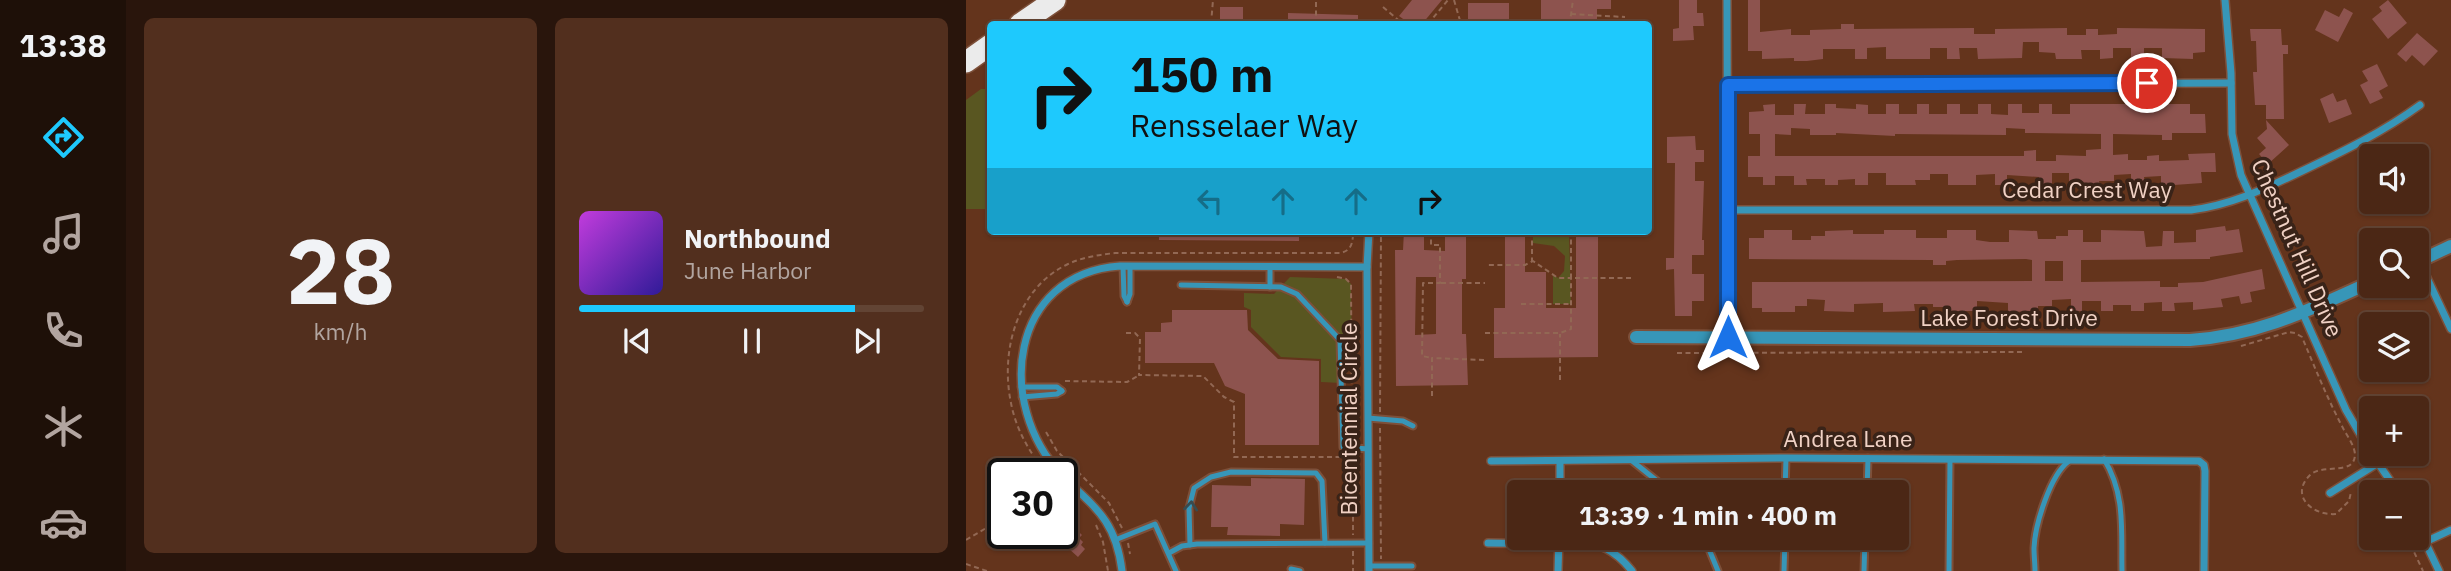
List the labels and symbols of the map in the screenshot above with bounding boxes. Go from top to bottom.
pin [2117,53,2177,113]
street label: Chestnut Hill Drive [2245,154,2351,341]
street label: Cedar Crest Way [2002,174,2173,204]
position arrow [1691,300,1765,374]
street label: Lake Forest Drive [1920,302,2098,332]
street label: Bicentennial Circle [1333,322,1363,516]
street label: Andrea Lane [1783,423,1913,453]
speed limit sign: 30 [987,458,1078,549]
one-way arrow [1183,500,1198,512]

